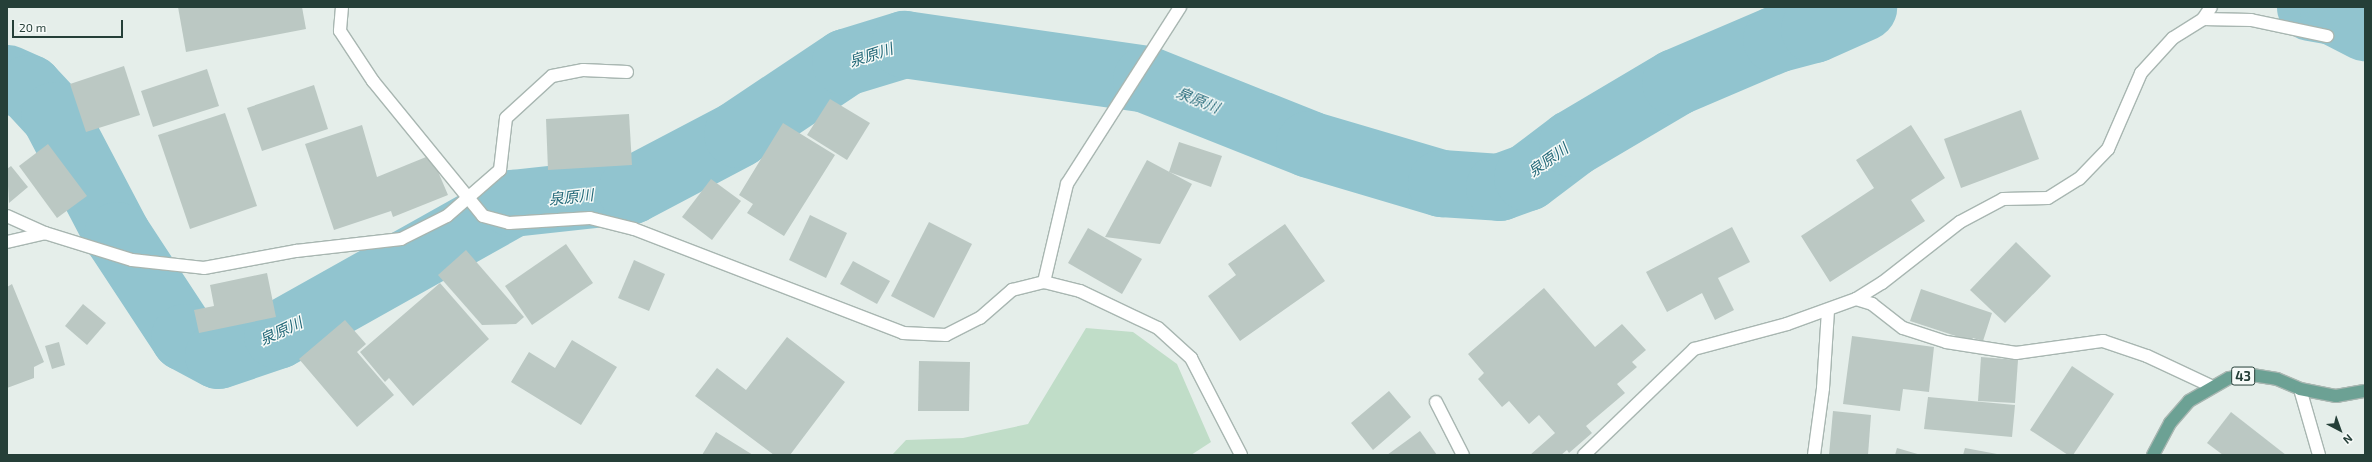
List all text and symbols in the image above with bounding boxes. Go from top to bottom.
scale bar [14,12,125,38]
text: 20 m [19,20,46,34]
water label: 泉原川 [847,39,895,71]
water label: 泉原川 [1174,83,1222,117]
water label: 泉原川 [1525,139,1571,181]
water label: 泉原川 [548,186,594,208]
water label: 泉原川 [257,313,305,349]
road number: 43 [2231,365,2255,387]
north arrow [2320,410,2360,450]
text: N [2341,432,2355,447]

